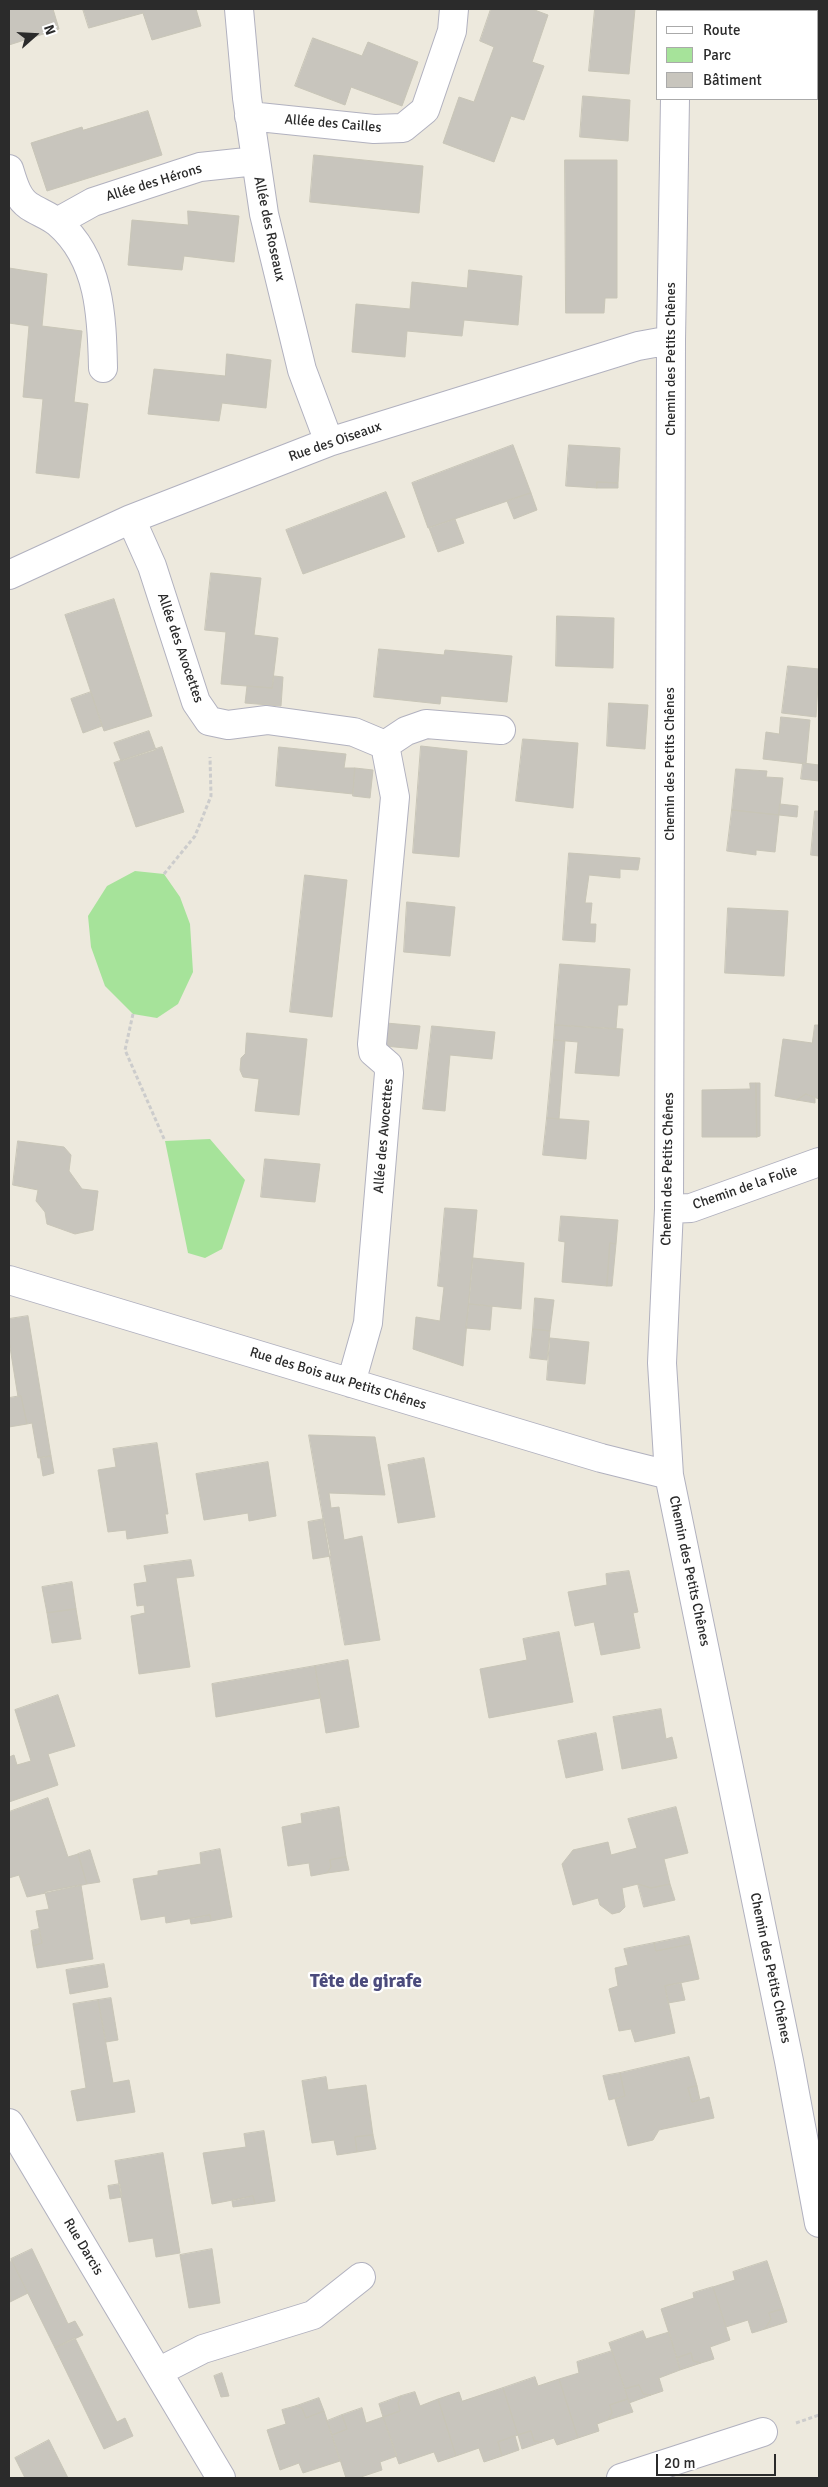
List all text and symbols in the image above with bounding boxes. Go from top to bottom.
north arrow [10,10,60,60]
legend [656,10,818,100]
text: Route [703,21,740,39]
text: N [40,23,59,37]
text: Parc [703,46,731,64]
text: Bâtiment [703,71,762,89]
street label: Allée des Cailles [284,111,382,137]
street label: Allée des Hérons [104,160,204,206]
street label: Allée des Roseaux [250,175,288,283]
street label: Chemin des Petits Chênes [663,282,679,436]
street label: Rue des Oiseaux [286,418,384,466]
street label: Allée des Avocettes [153,591,207,705]
street label: Chemin des Petits Chênes [662,687,678,841]
street label: Allée des Avocettes [371,1078,397,1194]
street label: Chemin des Petits Chênes [658,1092,678,1246]
street label: Chemin de la Folie [690,1162,800,1214]
street label: Rue des Bois aux Petits Chênes [248,1344,428,1414]
street label: Chemin des Petits Chênes [665,1494,713,1648]
street label: Chemin des Petits Chênes [746,1891,794,2045]
district label: Tête de girafe [310,1971,422,1993]
street label: Rue Darcis [59,2216,107,2278]
scale bar [658,2444,778,2476]
text: 20 m [664,2454,695,2472]

